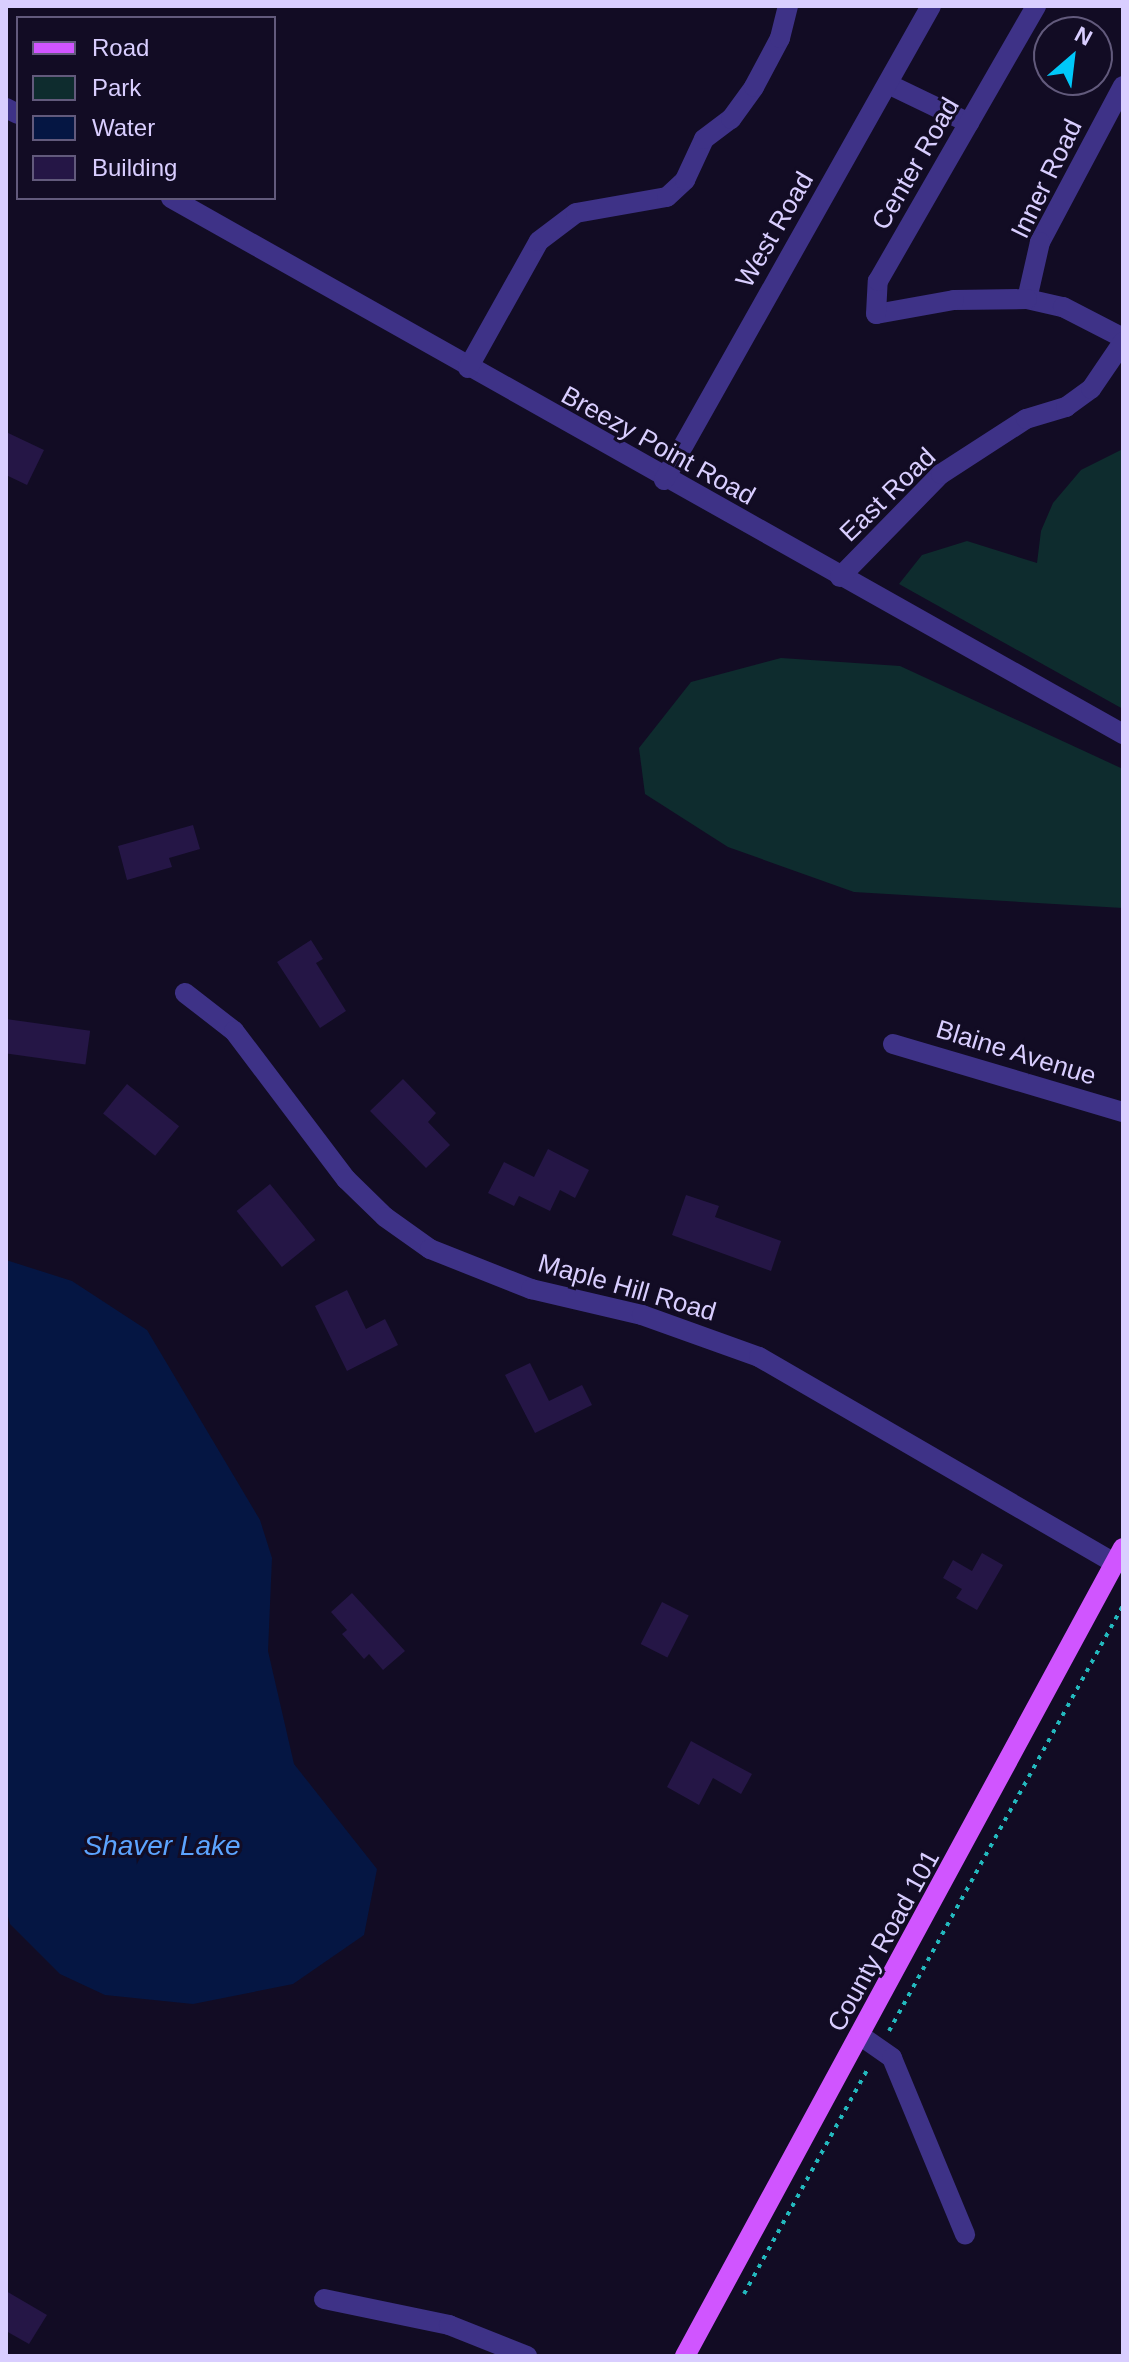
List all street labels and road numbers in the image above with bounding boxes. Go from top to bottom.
street label: Center Road [866,92,966,236]
street label: Inner Road [1005,114,1089,244]
street label: West Road [729,167,821,293]
street label: Breezy Point Road [556,380,760,512]
street label: East Road [833,442,943,548]
street label: Blaine Avenue [931,1014,1101,1092]
street label: Maple Hill Road [534,1248,720,1328]
street label: County Road 101 [821,1845,947,2037]

